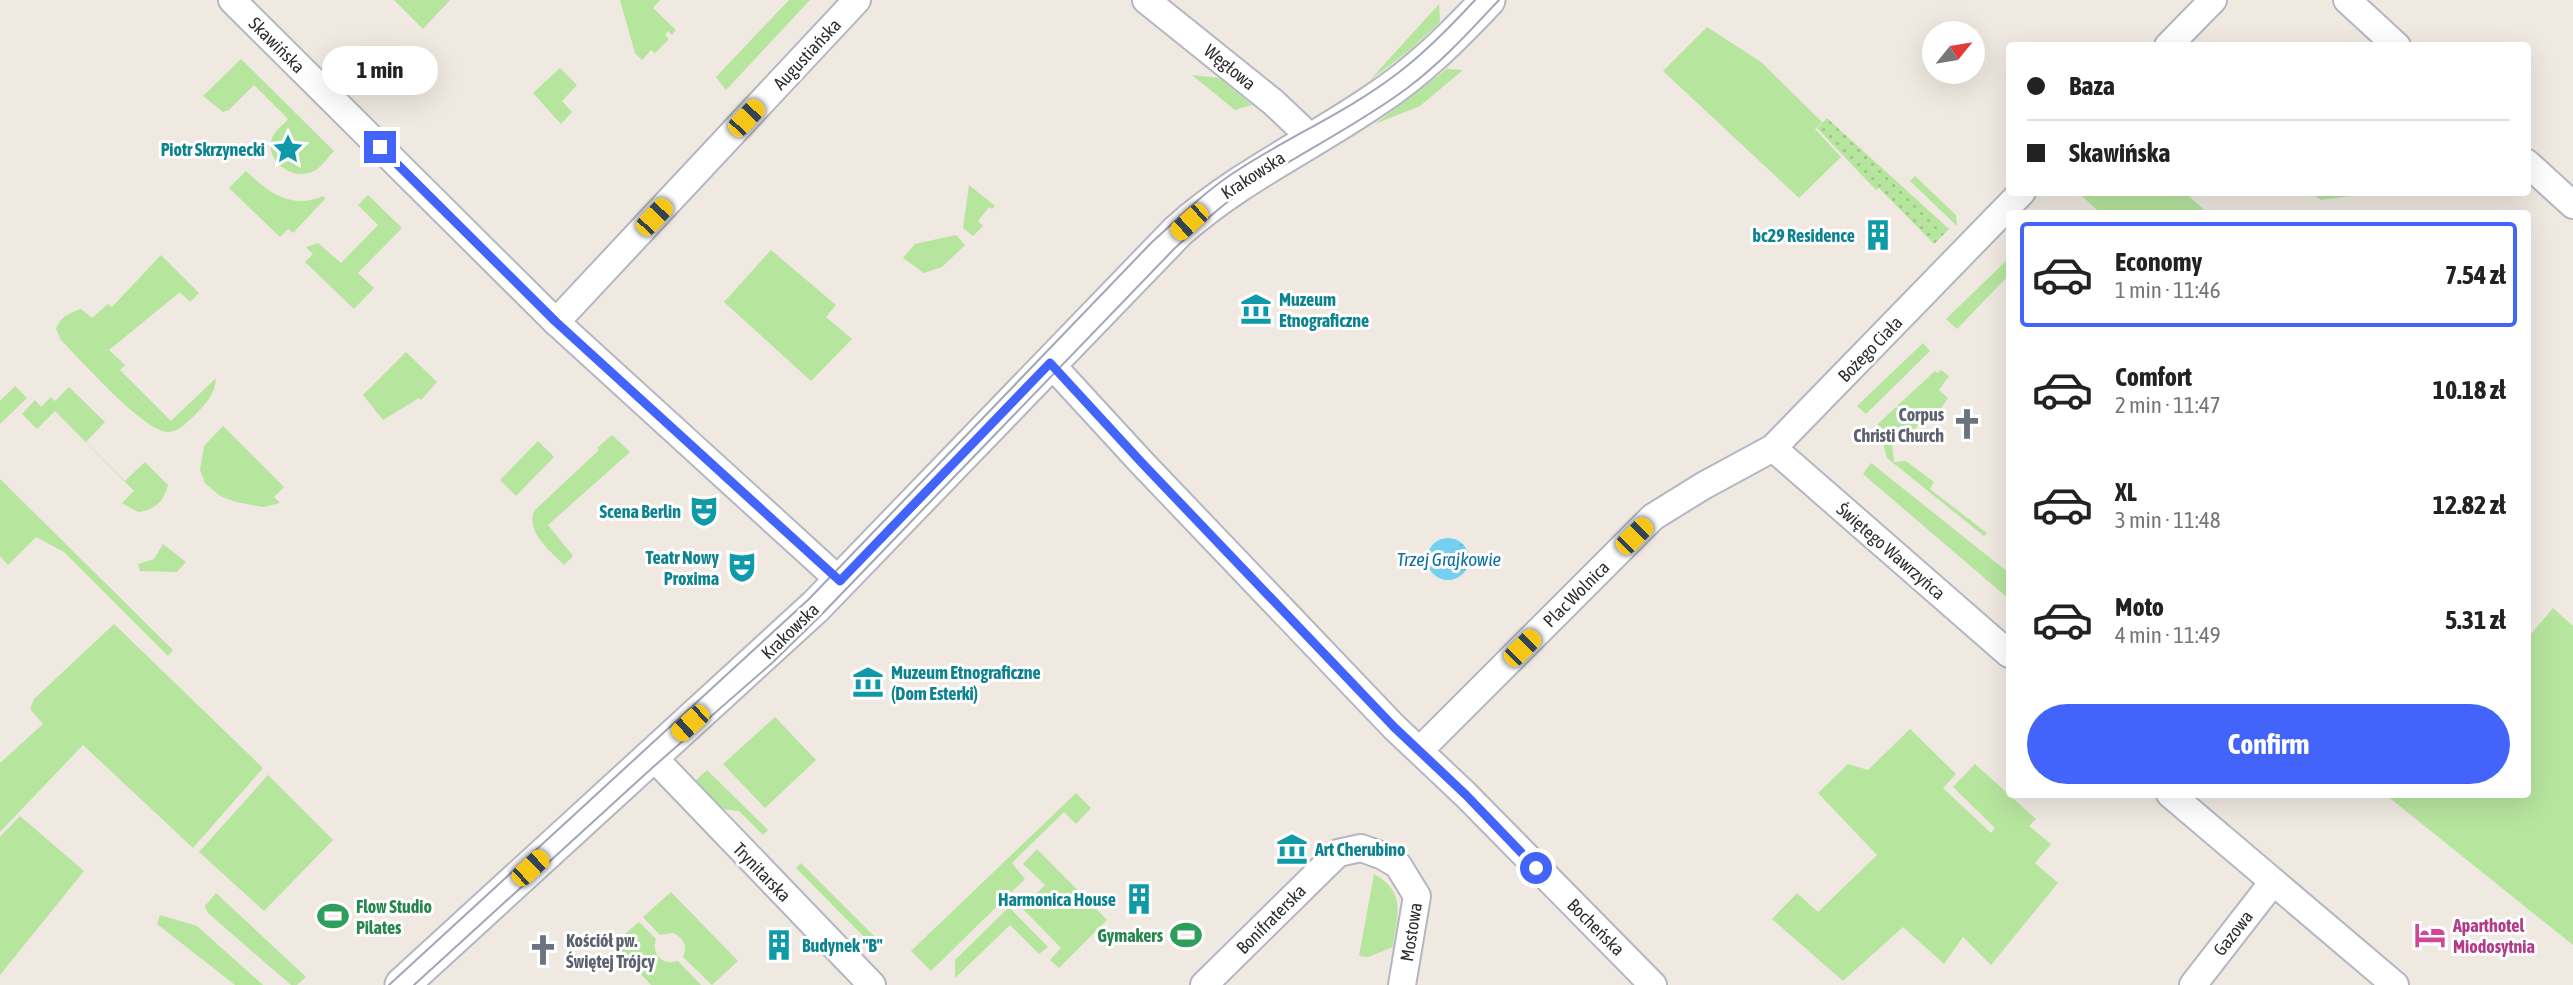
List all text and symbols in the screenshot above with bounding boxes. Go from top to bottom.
street label: Skawińska [245,13,309,77]
street label: Augustiańska [769,14,845,94]
north arrow [1922,21,1984,84]
map controls [1922,21,1985,84]
street label: Węgłowa [1200,40,1260,94]
callout: 1 min [322,46,438,94]
text: 1 min [357,57,403,83]
text: Baza [2069,71,2115,101]
car [724,95,769,141]
route end [364,131,396,163]
place icon: Piotr Skrzynecki [271,132,305,166]
text: Skawińska [2069,138,2170,168]
place label: Piotr Skrzynecki [161,139,265,160]
street label: Krakowska [1217,147,1289,203]
car [632,194,677,240]
car [1167,200,1212,244]
building icon: bc29 Residence [1861,218,1895,252]
place label: bc29 Residence [1752,225,1855,246]
icon: car [2031,243,2094,306]
text: Economy [2115,247,2202,277]
text: 7.54 zł [2445,260,2506,290]
text: 1 min · 11:46 [2115,277,2221,303]
place label: Muzeum Etnograficzne [1279,289,1369,331]
museum icon: Muzeum Etnograficzne [1239,292,1273,326]
street label: Bożego Ciała [1833,312,1907,386]
icon: car [2031,358,2094,421]
text: Comfort [2115,362,2192,392]
text: 10.18 zł [2433,375,2506,405]
text: 2 min · 11:47 [2115,392,2221,418]
place label: Corpus Christi Church [1853,404,1945,446]
church icon: Corpus Christi Church [1950,407,1984,441]
icon: car [2031,473,2094,536]
text: XL [2115,477,2137,507]
text: 12.82 zł [2433,490,2506,520]
theatre icon: Scena Berlin [687,494,721,528]
street label: Świętego Wawrzyńca [1833,498,1949,604]
place label: Scena Berlin [599,501,681,522]
text: 3 min · 11:48 [2115,507,2221,533]
car [1612,514,1657,558]
place label: Teatr Nowy Proxima [646,547,720,589]
water label: Trzej Grajkowie [1397,548,1501,570]
theatre icon: Teatr Nowy Proxima [725,550,759,584]
street label: Plac Wolnica [1539,557,1613,631]
icon: car [2031,588,2094,651]
text: Moto [2115,592,2164,622]
street label: Krakowska [757,599,823,663]
text: 5.31 zł [2445,605,2506,635]
text: 4 min · 11:49 [2115,622,2221,648]
car [1500,626,1545,670]
place label: Muzeum Etnograficzne (Dom Esterki) [891,662,1041,704]
museum icon: Muzeum Etnograficzne (Dom Esterki) [851,665,885,699]
car [668,701,713,745]
button: Confirm [2027,704,2510,784]
museum icon: Art Cherubino [1275,832,1309,866]
street label: Trynitarska [729,838,795,906]
place label: Art Cherubino [1314,839,1405,860]
car [508,846,553,890]
route start [1520,852,1552,884]
street label: Bonifraterska [1232,880,1310,958]
building icon: Harmonica House [1122,882,1156,916]
place label: Harmonica House [998,889,1116,910]
street label: Bocheńska [1563,894,1629,960]
place label: Flow Studio Pilates [356,896,432,938]
sports icon: Flow Studio Pilates [316,899,350,933]
street label: Mostowa [1396,901,1426,963]
street label: Gazowa [2209,906,2257,960]
place label: Aparthotel Miodosytnia [2452,915,2535,957]
sports icon: Gymakers [1169,918,1203,952]
hotel icon: Aparthotel Miodosytnia [2413,918,2447,952]
place label: Gymakers [1097,925,1164,946]
building icon: Budynek "B" [762,928,796,962]
place label: Kościół pw. Świętej Trójcy [566,930,656,972]
church icon: Kościół pw. Świętej Trójcy [526,933,560,967]
place label: Budynek "B" [802,935,883,956]

